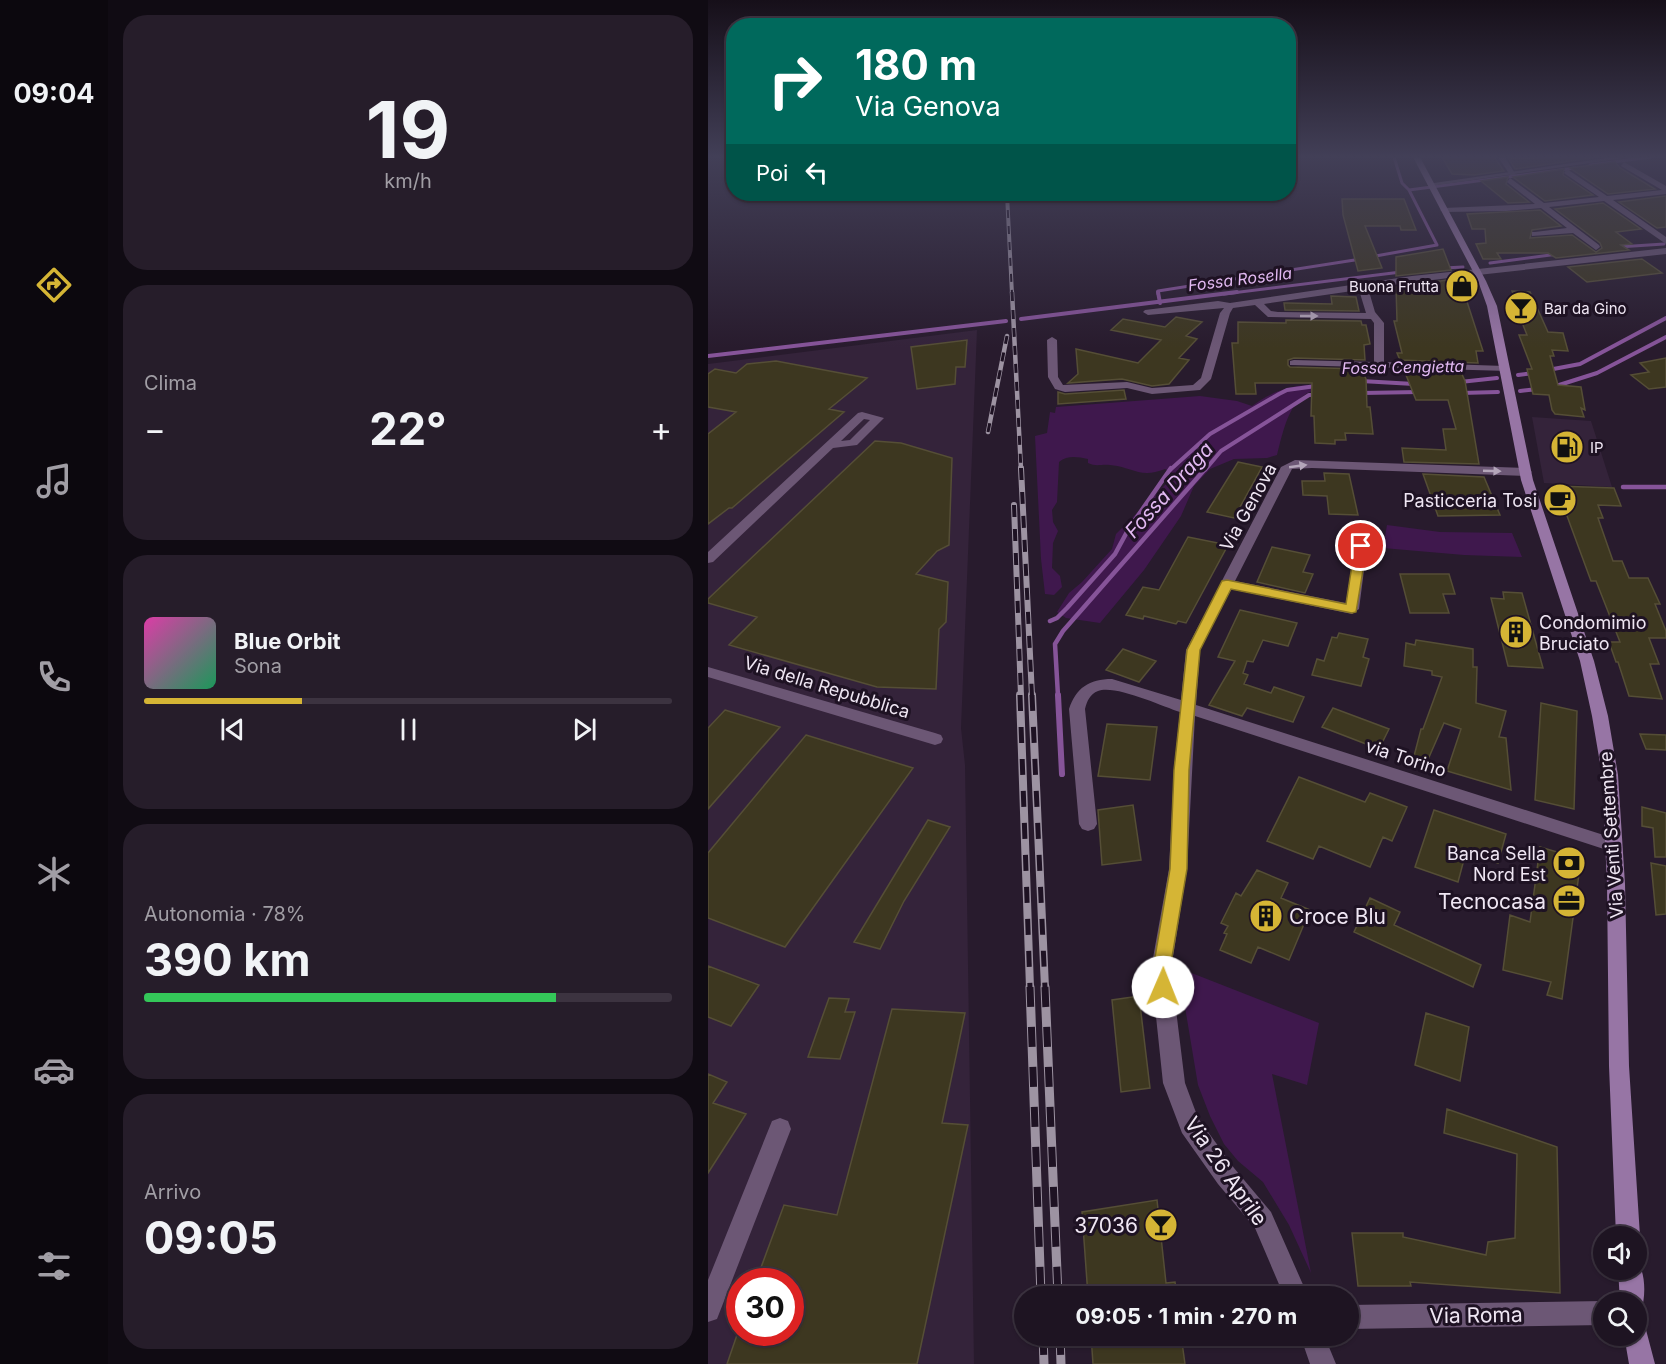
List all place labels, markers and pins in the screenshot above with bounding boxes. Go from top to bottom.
shop icon: Buona Frutta [1444,268,1480,304]
place label: Buona Frutta [1349,277,1439,296]
bar icon: Bar da Gino [1503,290,1539,326]
place label: Bar da Gino [1544,299,1627,318]
fuel station icon: IP [1549,429,1585,465]
place label: IP [1590,438,1604,457]
cafe icon: Pasticceria Tosi [1542,482,1578,518]
place label: Pasticceria Tosi [1403,490,1537,511]
pin [1335,520,1386,571]
place label: Condomimio Bruciato [1539,612,1646,654]
building icon: Condomimio Bruciato [1498,614,1534,650]
place label: Banca Sella Nord Est [1447,843,1546,885]
bank icon: Banca Sella Nord Est [1551,845,1587,881]
office icon: Tecnocasa [1551,883,1587,919]
place label: Tecnocasa [1438,889,1546,914]
building icon: Croce Blu [1248,898,1284,934]
place label: Croce Blu [1289,904,1386,929]
bar icon: 37036 [1143,1207,1179,1243]
place label: 37036 [1074,1213,1138,1238]

